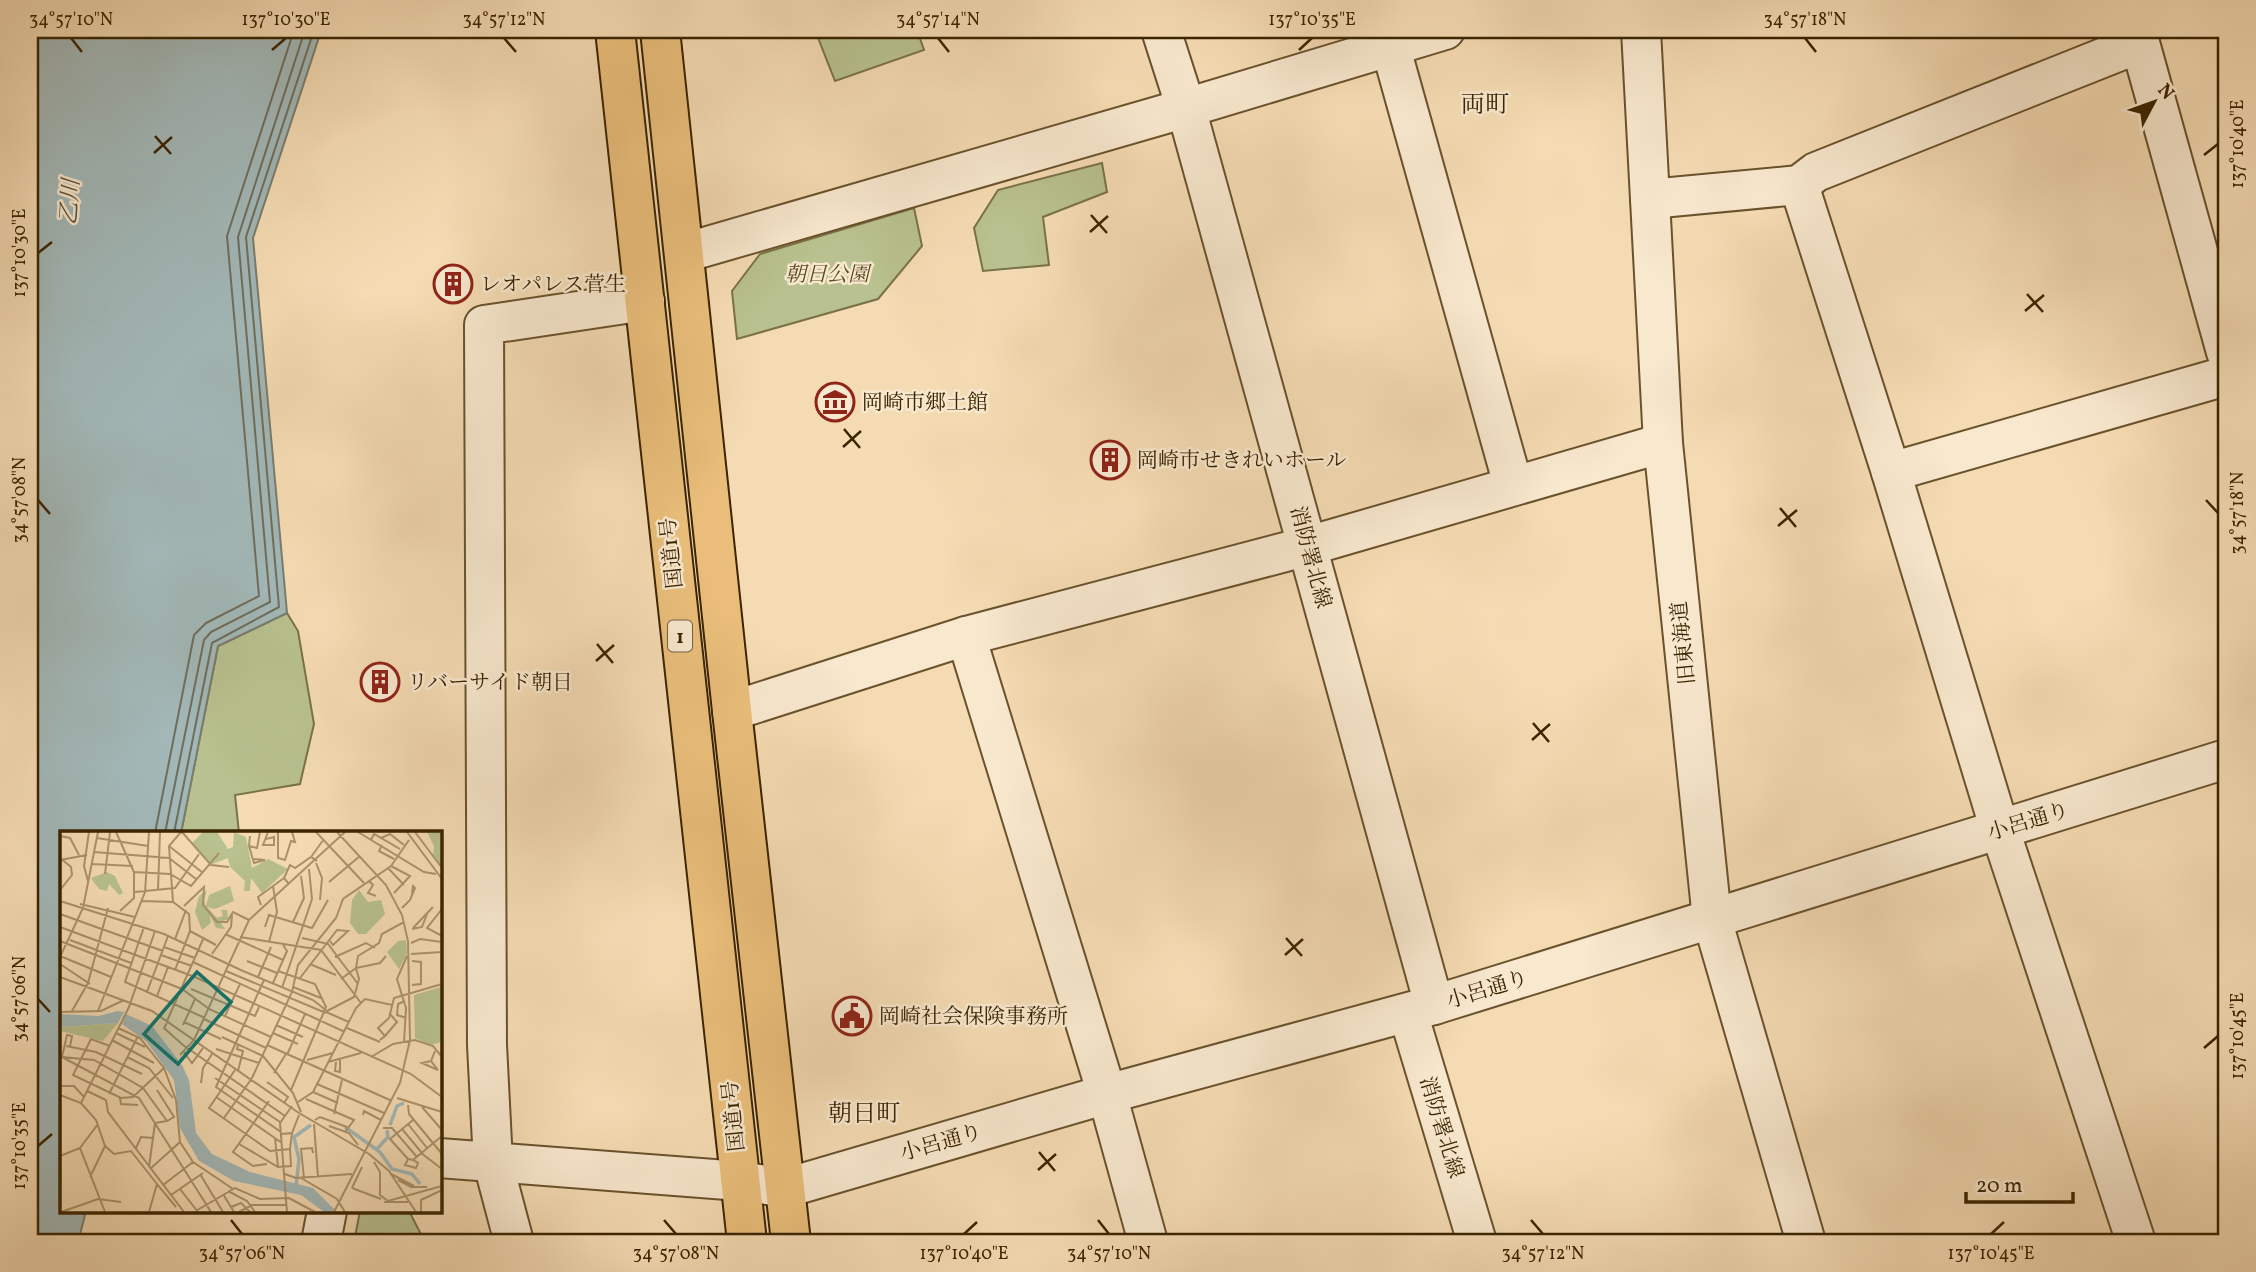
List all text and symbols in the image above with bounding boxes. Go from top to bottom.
text: 34°57'10"N [29,8,113,33]
text: 137°10'30"E [241,8,331,33]
text: 34°57'12"N [463,8,545,33]
text: 34°57'14"N [896,8,980,33]
text: 137°10'35"E [1268,8,1356,33]
text: 34°57'18"N [1764,8,1846,33]
north arrow [2120,66,2190,136]
text: N [2151,78,2180,106]
district label: 両町 [1461,89,1509,123]
text: 137°10'40"E [2226,99,2251,189]
water label: 乙川 [53,175,89,226]
text: 137°10'30"E [8,208,33,298]
park label: 朝日公園 [785,261,872,290]
building icon: レオパレス菅生 [432,263,474,305]
place label: レオパレス菅生 [480,271,626,300]
museum icon: 岡崎市郷土館 [814,381,856,423]
place label: 岡崎市郷土館 [862,389,988,418]
building icon: 岡崎市せきれいホール [1089,439,1131,481]
place label: 岡崎市せきれいホール [1137,447,1347,476]
text: 34°57'08"N [8,457,33,543]
text: 34°57'18"N [2226,472,2251,554]
street label: 消防署北線 [1282,503,1337,612]
street label: 国道1号 [654,516,691,590]
street label: 旧東海道 [1666,600,1703,686]
road number: 1 [668,621,692,652]
building icon: リバーサイド朝日 [359,661,401,703]
place label: リバーサイド朝日 [407,669,573,698]
street label: 小呂通り [1984,796,2073,849]
inset map [60,831,441,1212]
text: 34°57'06"N [8,956,33,1042]
street label: 小呂通り [1443,964,1532,1017]
text: 137°10'45"E [2226,992,2251,1080]
public building icon: 岡崎社会保険事務所 [831,995,873,1037]
place label: 岡崎社会保険事務所 [879,1003,1068,1032]
street label: 消防署北線 [1411,1073,1470,1182]
street label: 国道1号 [716,1079,753,1153]
district label: 朝日町 [828,1098,900,1132]
text: 137°10'35"E [8,1102,33,1190]
street label: 小呂通り [897,1118,986,1169]
scale bar [1966,1160,2072,1204]
text: 20 m [1976,1172,2022,1201]
text: 34°57'06"N [199,1242,285,1267]
text: 34°57'08"N [633,1242,719,1267]
text: 137°10'40"E [919,1242,1009,1267]
text: 34°57'10"N [1067,1242,1151,1267]
text: 34°57'12"N [1502,1242,1584,1267]
text: 137°10'45"E [1947,1242,2035,1267]

